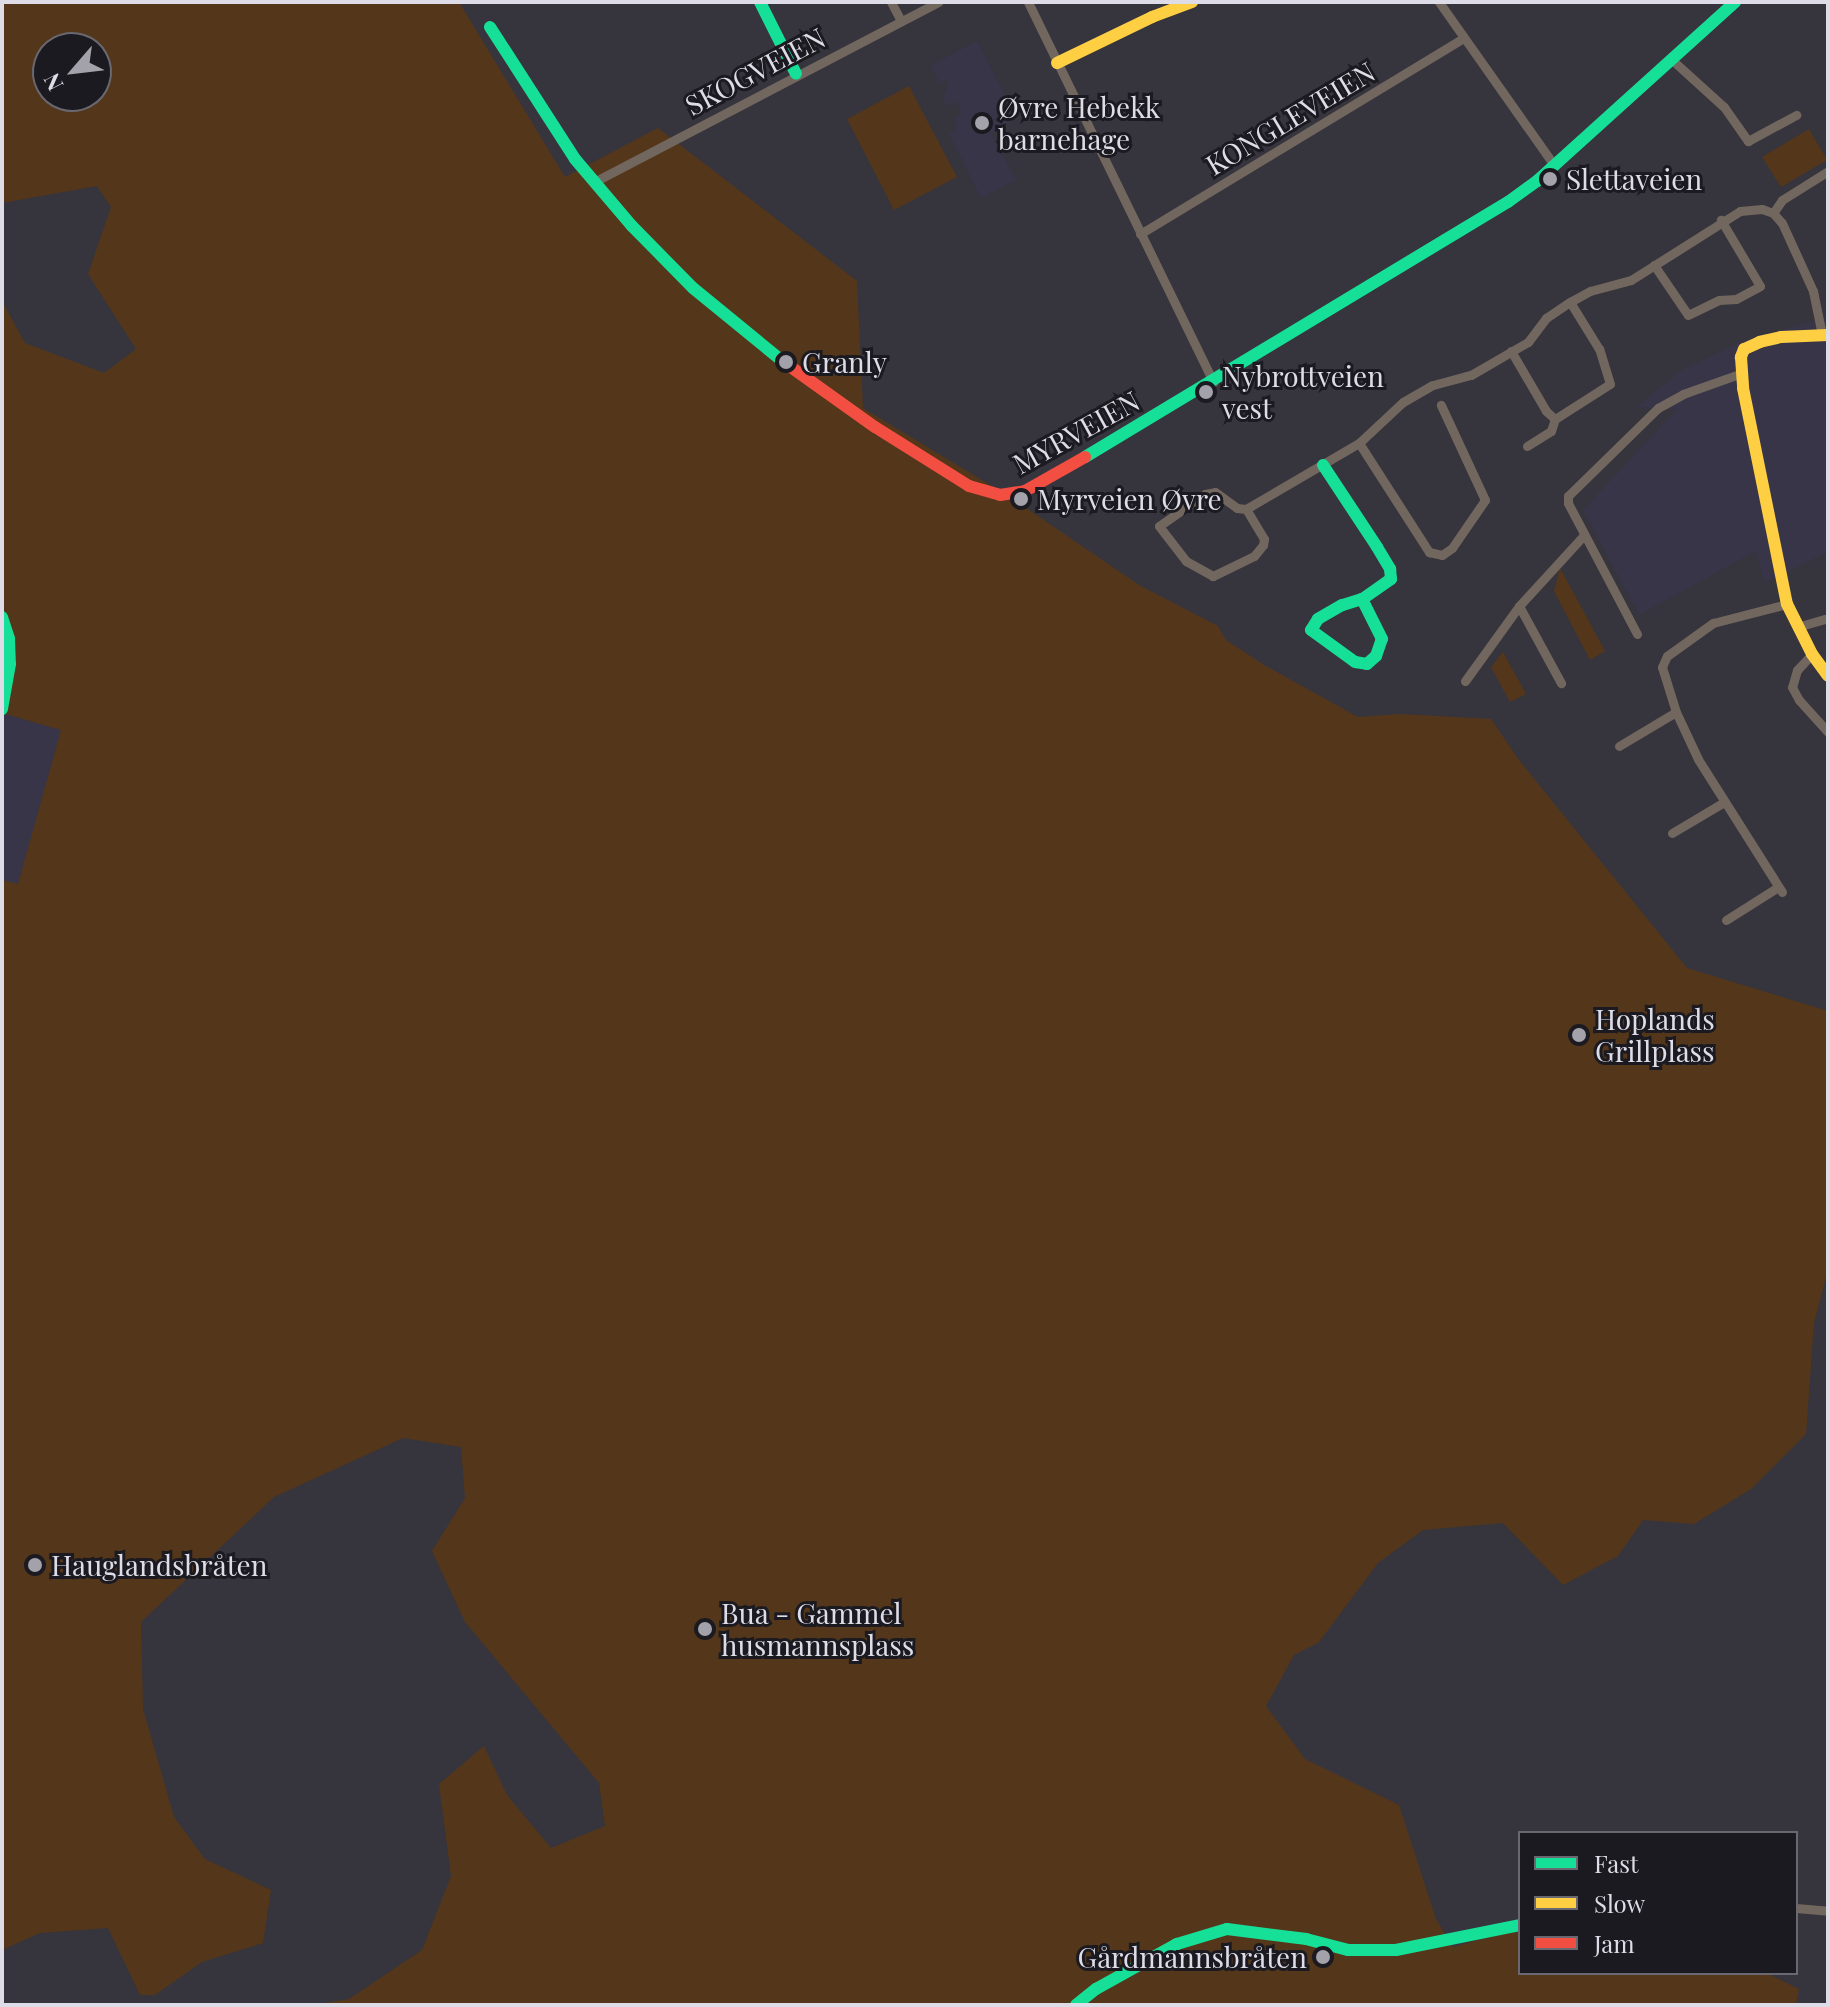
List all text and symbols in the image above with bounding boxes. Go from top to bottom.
street label: SKOGVEIEN [679,20,831,122]
north arrow [32,32,112,112]
street label: KONGLEVEIEN [1199,54,1381,182]
text: N [36,68,70,96]
place label: Øvre Hebekk barnehage [998,90,1160,156]
marker: Øvre Hebekk barnehage [973,114,991,132]
place label: Slettaveien [1566,162,1702,196]
marker: Slettaveien [1541,170,1559,188]
place label: Granly [802,345,887,379]
marker: Granly [777,353,795,371]
place label: Nybrottveien vest [1222,359,1384,425]
street label: MYRVEIEN [1007,383,1145,481]
marker: Nybrottveien vest [1197,383,1215,401]
place label: Myrveien Øvre [1037,482,1222,516]
marker: Myrveien Øvre [1012,490,1030,508]
place label: Hoplands Grillplass [1595,1002,1715,1068]
marker: Hoplands Grillplass [1570,1026,1588,1044]
place label: Hauglandsbråten [51,1548,267,1582]
marker: Hauglandsbråten [26,1556,44,1574]
place label: Bua - Gammel husmannsplass [721,1596,914,1662]
marker: Bua - Gammel husmannsplass [696,1620,714,1638]
legend [1518,1831,1798,1975]
text: Fast [1594,1847,1639,1879]
text: Slow [1594,1887,1645,1919]
text: Jam [1594,1927,1635,1959]
place label: Gårdmannsbråten [1078,1940,1307,1974]
marker: Gårdmannsbråten [1314,1948,1332,1966]

